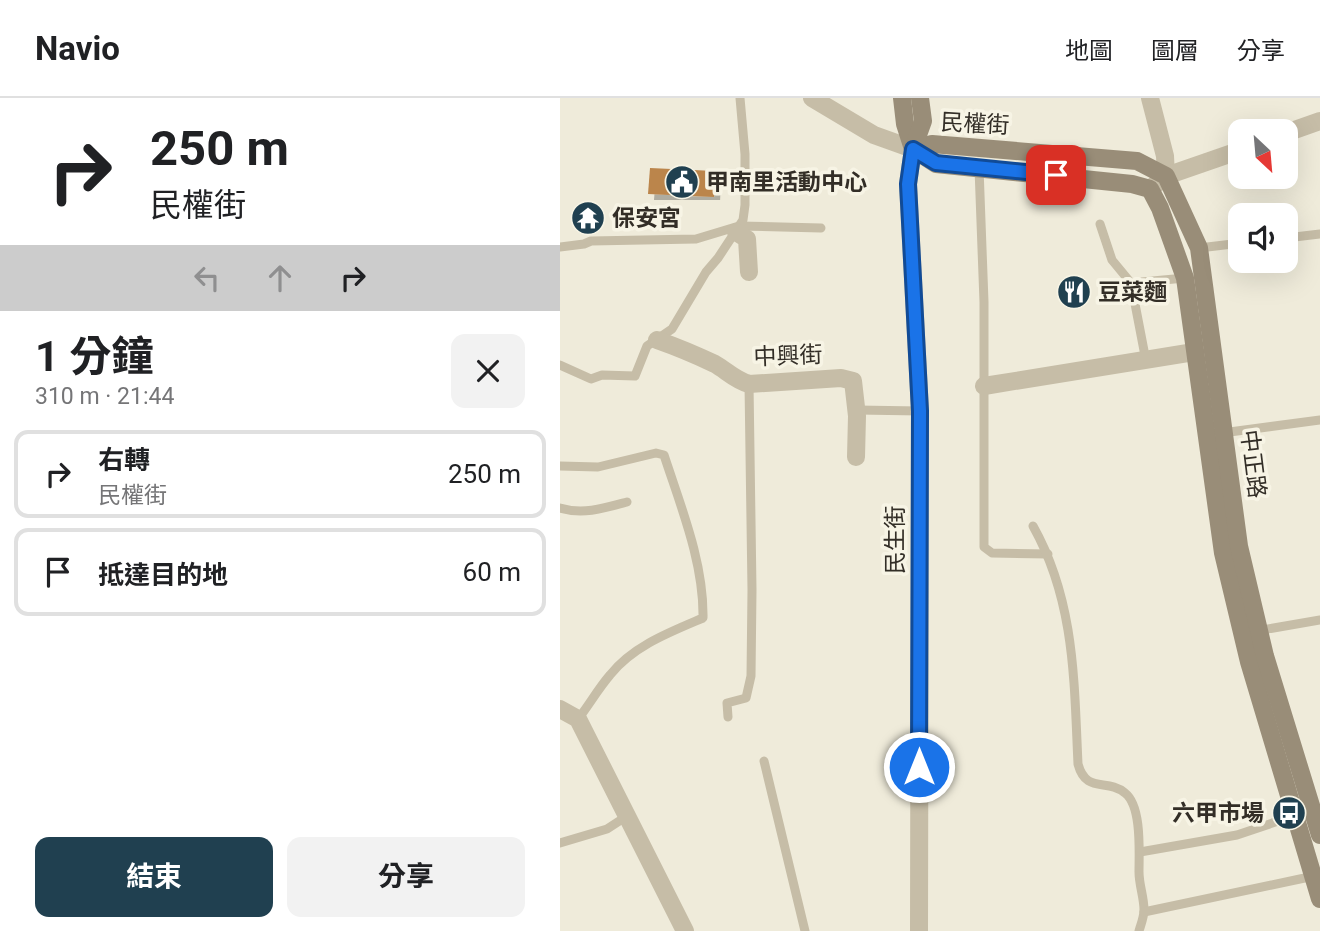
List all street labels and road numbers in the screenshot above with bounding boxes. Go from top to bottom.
street label: 民權街 [940,109,1010,139]
street label: 中興街 [753,341,823,371]
street label: 中正路 [1235,428,1271,500]
street label: 民生街 [882,506,909,575]

